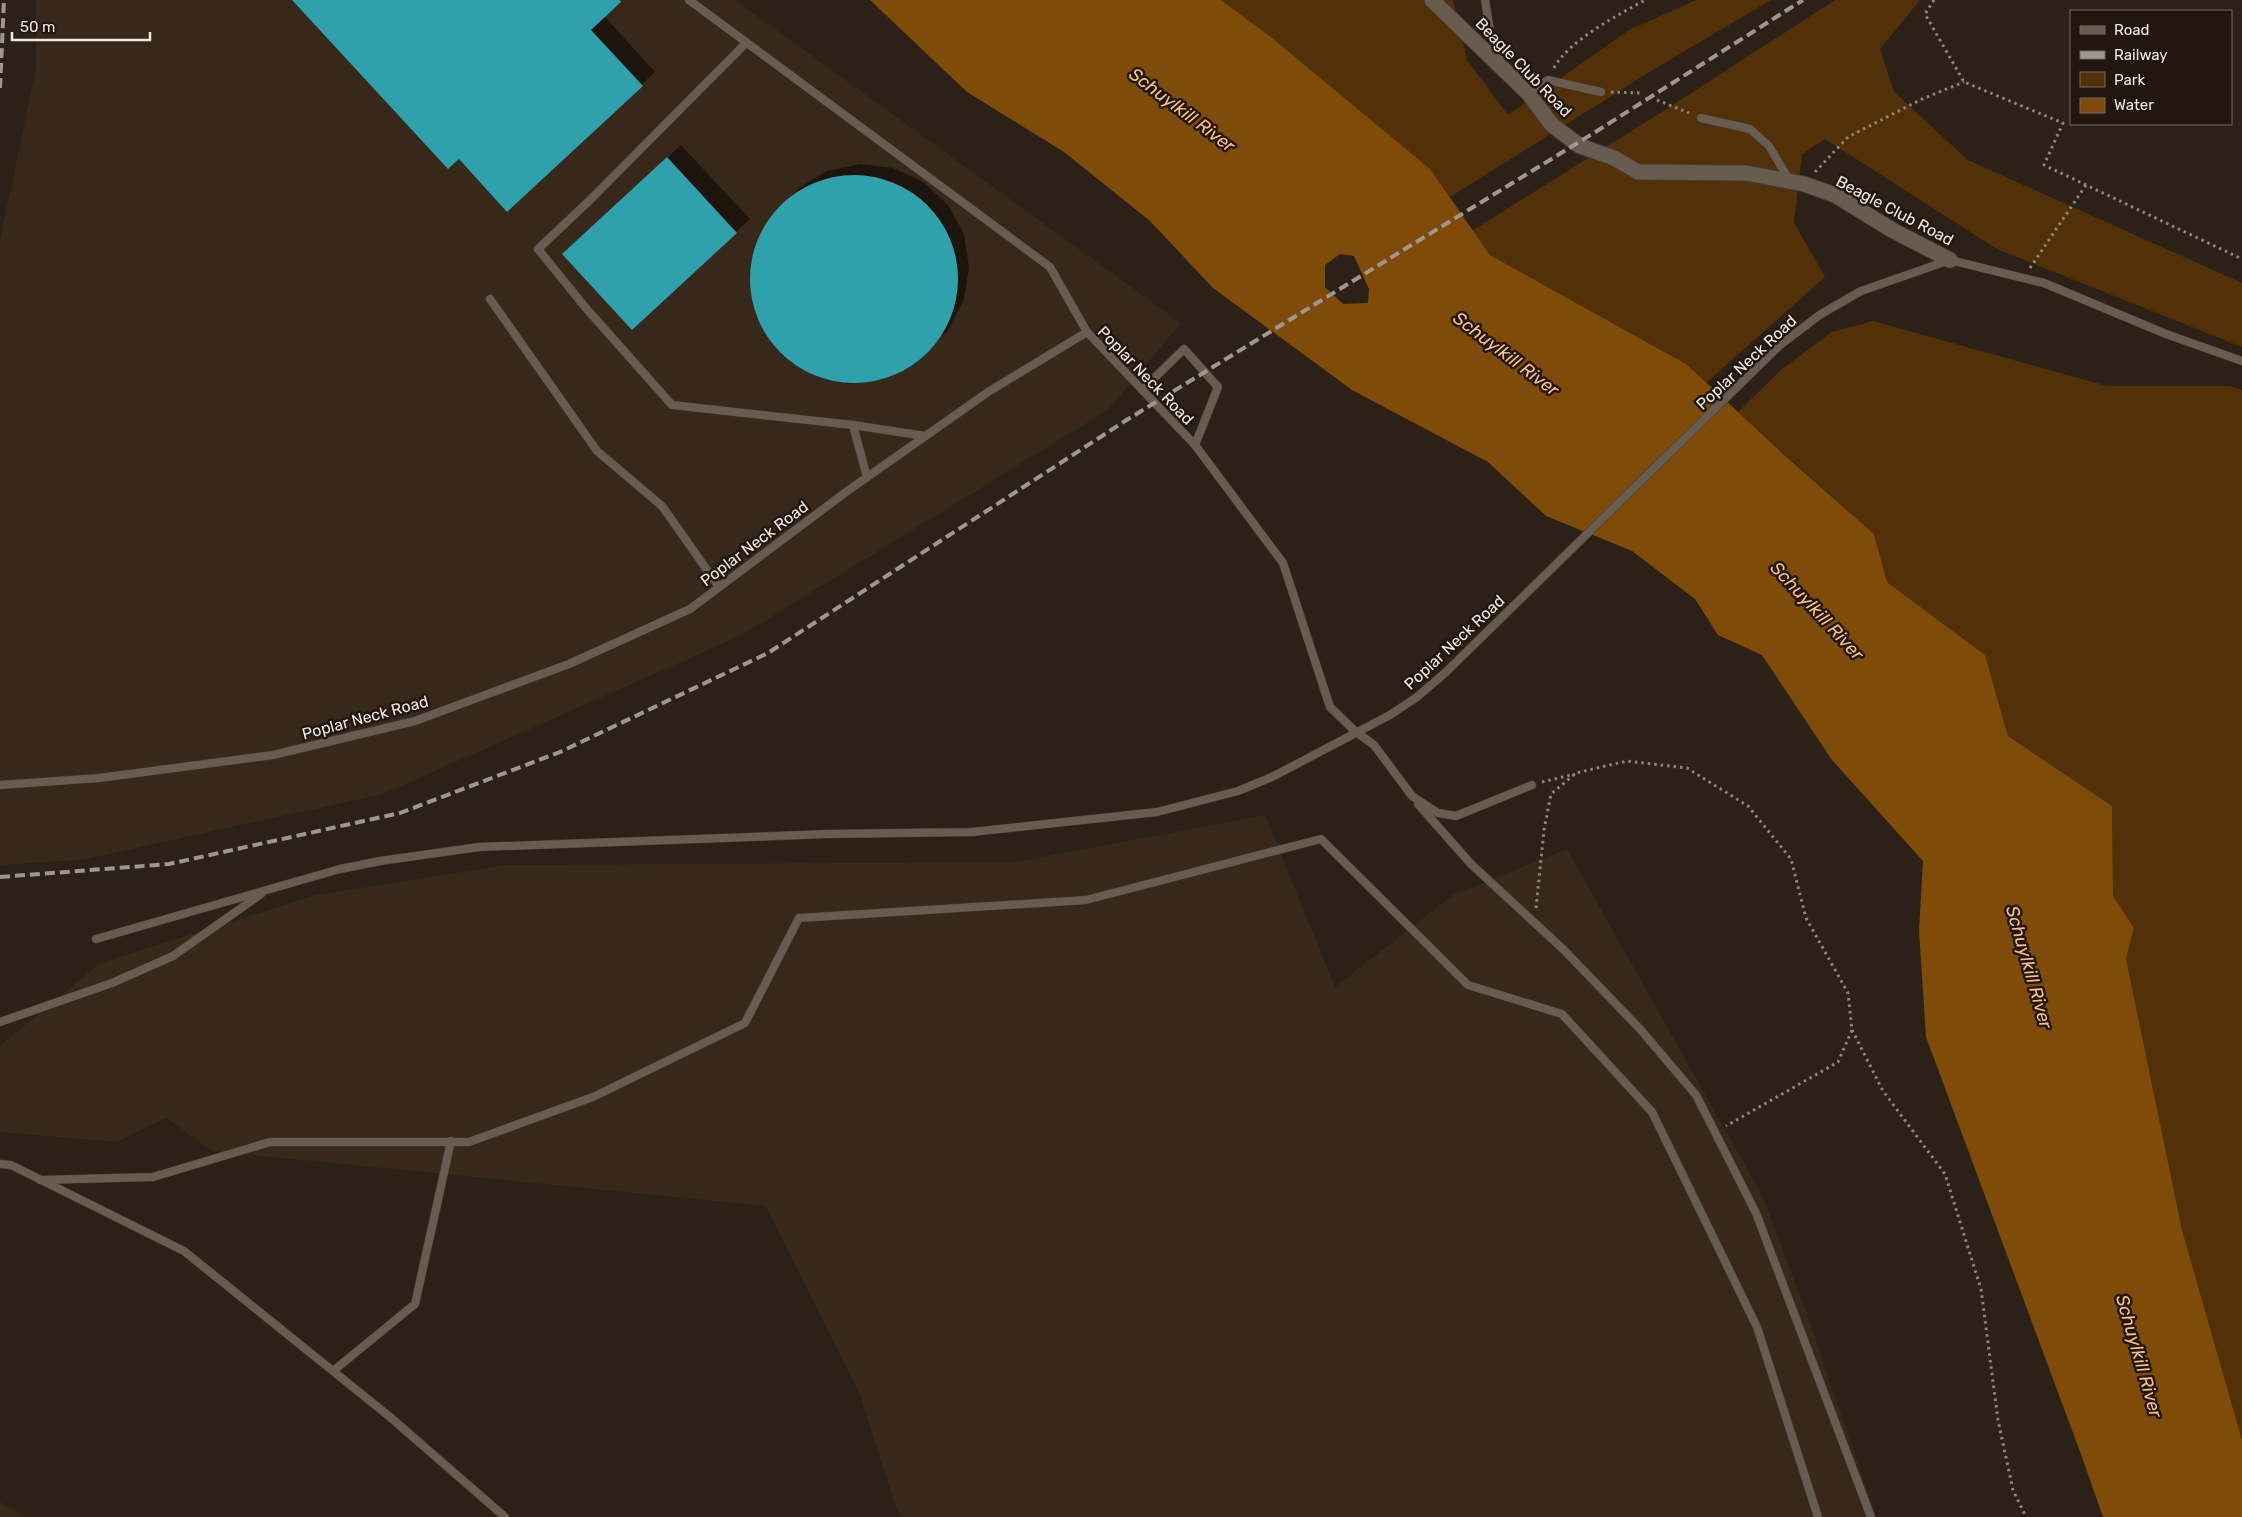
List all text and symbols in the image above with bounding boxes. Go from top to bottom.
scale bar [12,10,150,42]
legend [2070,10,2232,125]
street label: Beagle Club Road [1472,14,1576,121]
text: 50 m [20,18,55,36]
text: Road [2114,21,2150,39]
text: Railway [2114,46,2168,64]
water label: Schuylkill River [1125,63,1240,158]
text: Park [2114,71,2145,89]
text: Water [2114,96,2154,114]
street label: Beagle Club Road [1833,171,1957,249]
water label: Schuylkill River [1449,307,1564,402]
street label: Poplar Neck Road [1692,311,1800,414]
street label: Poplar Neck Road [1094,322,1198,429]
street label: Poplar Neck Road [697,497,812,590]
water label: Schuylkill River [1766,557,1869,666]
street label: Poplar Neck Road [1400,591,1508,694]
street label: Poplar Neck Road [300,691,430,743]
water label: Schuylkill River [2001,903,2057,1032]
water label: Schuylkill River [2111,1292,2167,1421]

